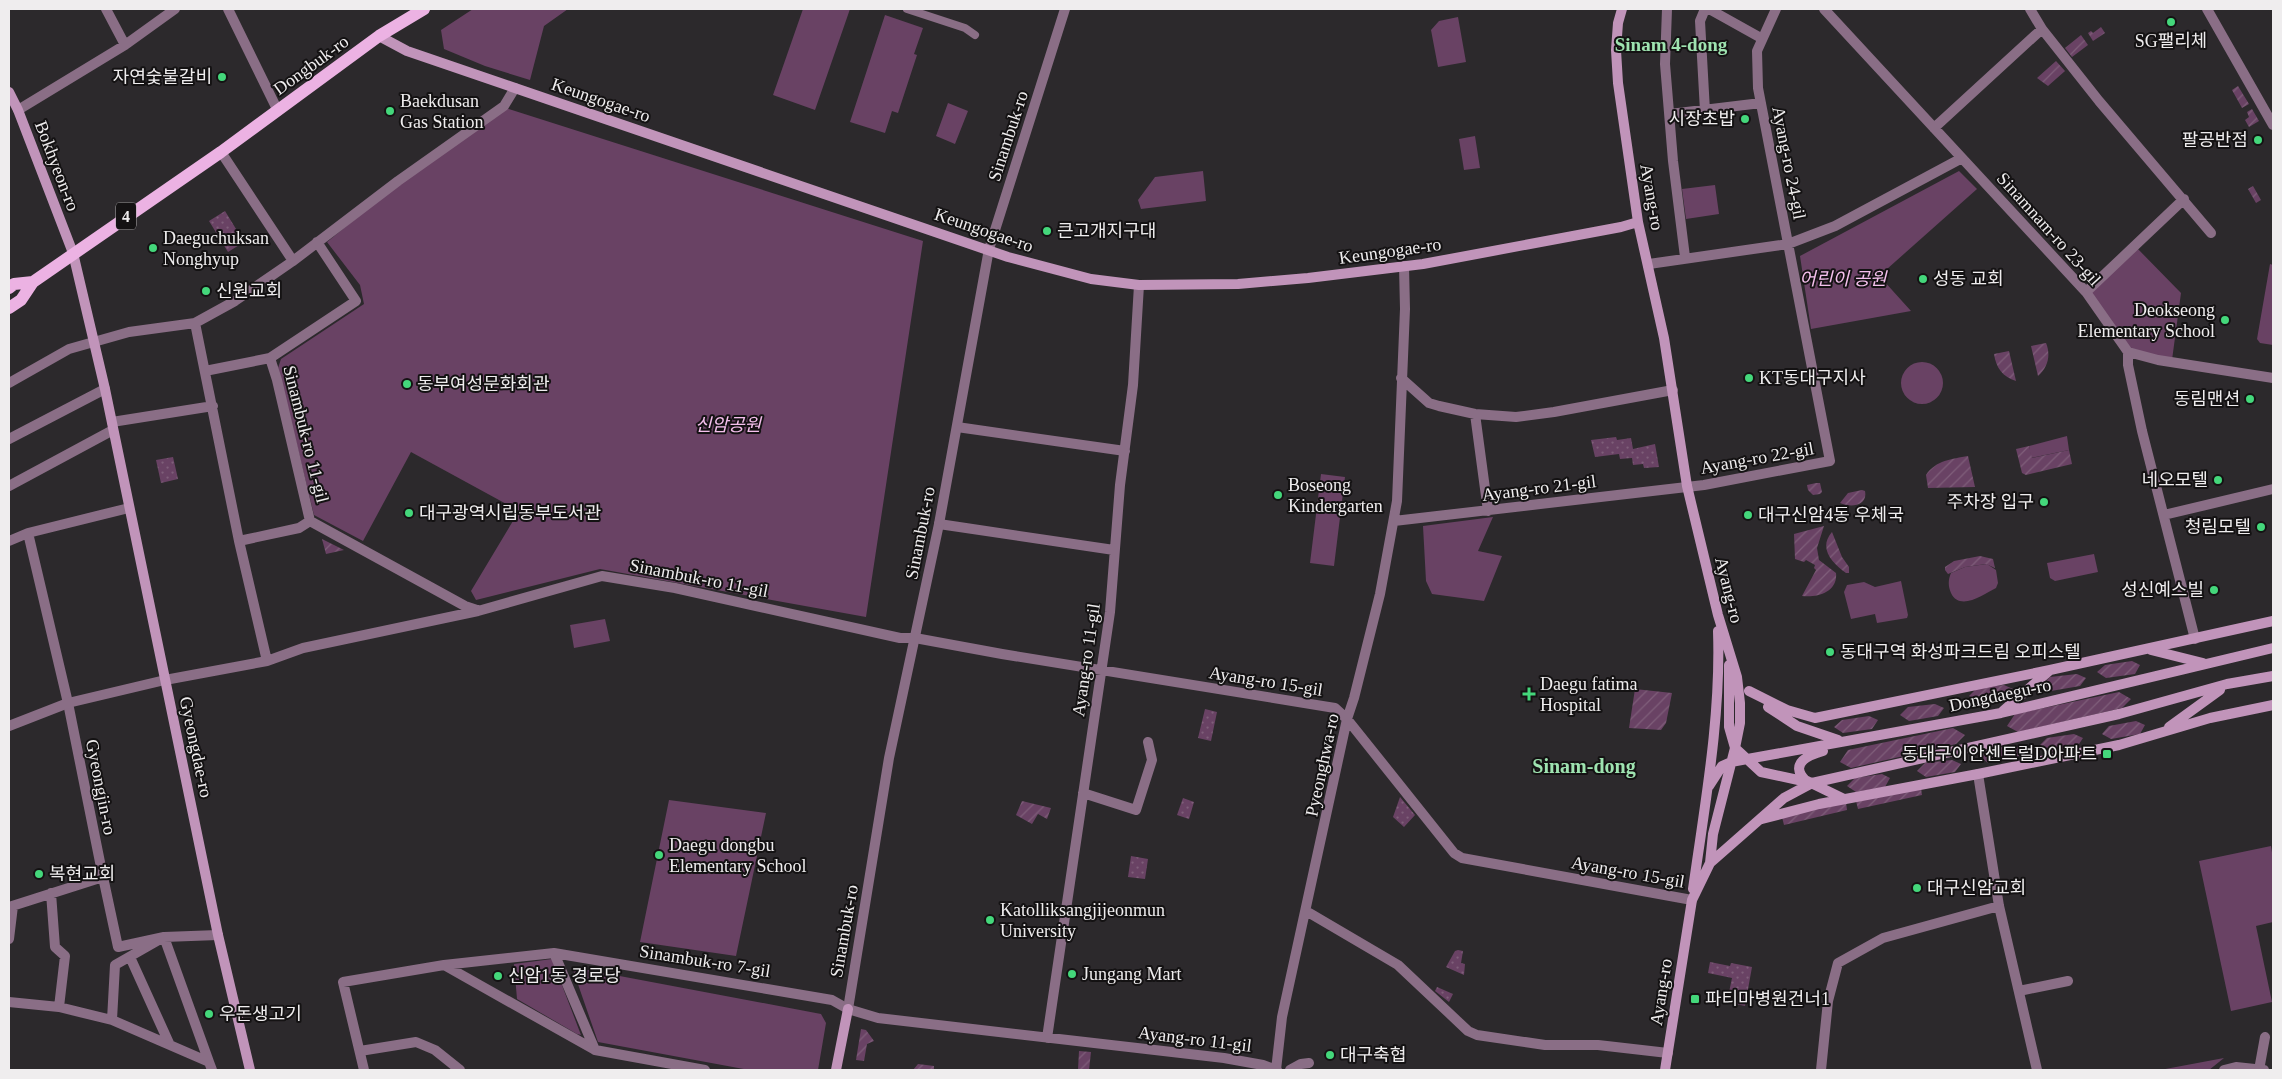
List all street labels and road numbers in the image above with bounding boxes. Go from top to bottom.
street label: Dongbuk-ro [270,31,352,99]
street label: Keungogae-ro [549,74,653,126]
street label: Sinambuk-ro [984,88,1032,184]
street label: Ayang-ro 24-gil [1768,105,1810,221]
street label: Bokhyeon-ro [31,118,83,214]
street label: Ayang-ro [1636,162,1668,232]
street label: Sinamnam-ro 23-gil [1993,168,2105,290]
road number: 4 [116,202,136,230]
street label: Keungogae-ro [932,204,1036,256]
street label: Keungogae-ro [1338,234,1442,268]
street label: Sinambuk-ro 11-gil [279,363,333,505]
street label: Ayang-ro 22-gil [1699,438,1815,478]
street label: Ayang-ro 21-gil [1481,471,1597,505]
street label: Sinambuk-ro [901,485,939,581]
street label: Sinambuk-ro 11-gil [628,555,770,601]
street label: Ayang-ro [1711,555,1747,625]
street label: Ayang-ro 11-gil [1068,602,1104,718]
street label: Ayang-ro 15-gil [1208,662,1324,700]
street label: Dongdaegu-ro [1947,674,2053,716]
street label: Gyeongdae-ro [176,695,216,799]
street label: Pyeonghwa-ro [1301,712,1343,818]
street label: Gyeongjin-ro [82,737,120,837]
street label: Ayang-ro 15-gil [1570,852,1686,892]
street label: Sinambuk-ro [826,883,862,979]
street label: Sinambuk-ro 7-gil [638,941,772,981]
street label: Ayang-ro [1646,957,1676,1027]
street label: Ayang-ro 11-gil [1137,1022,1253,1056]

